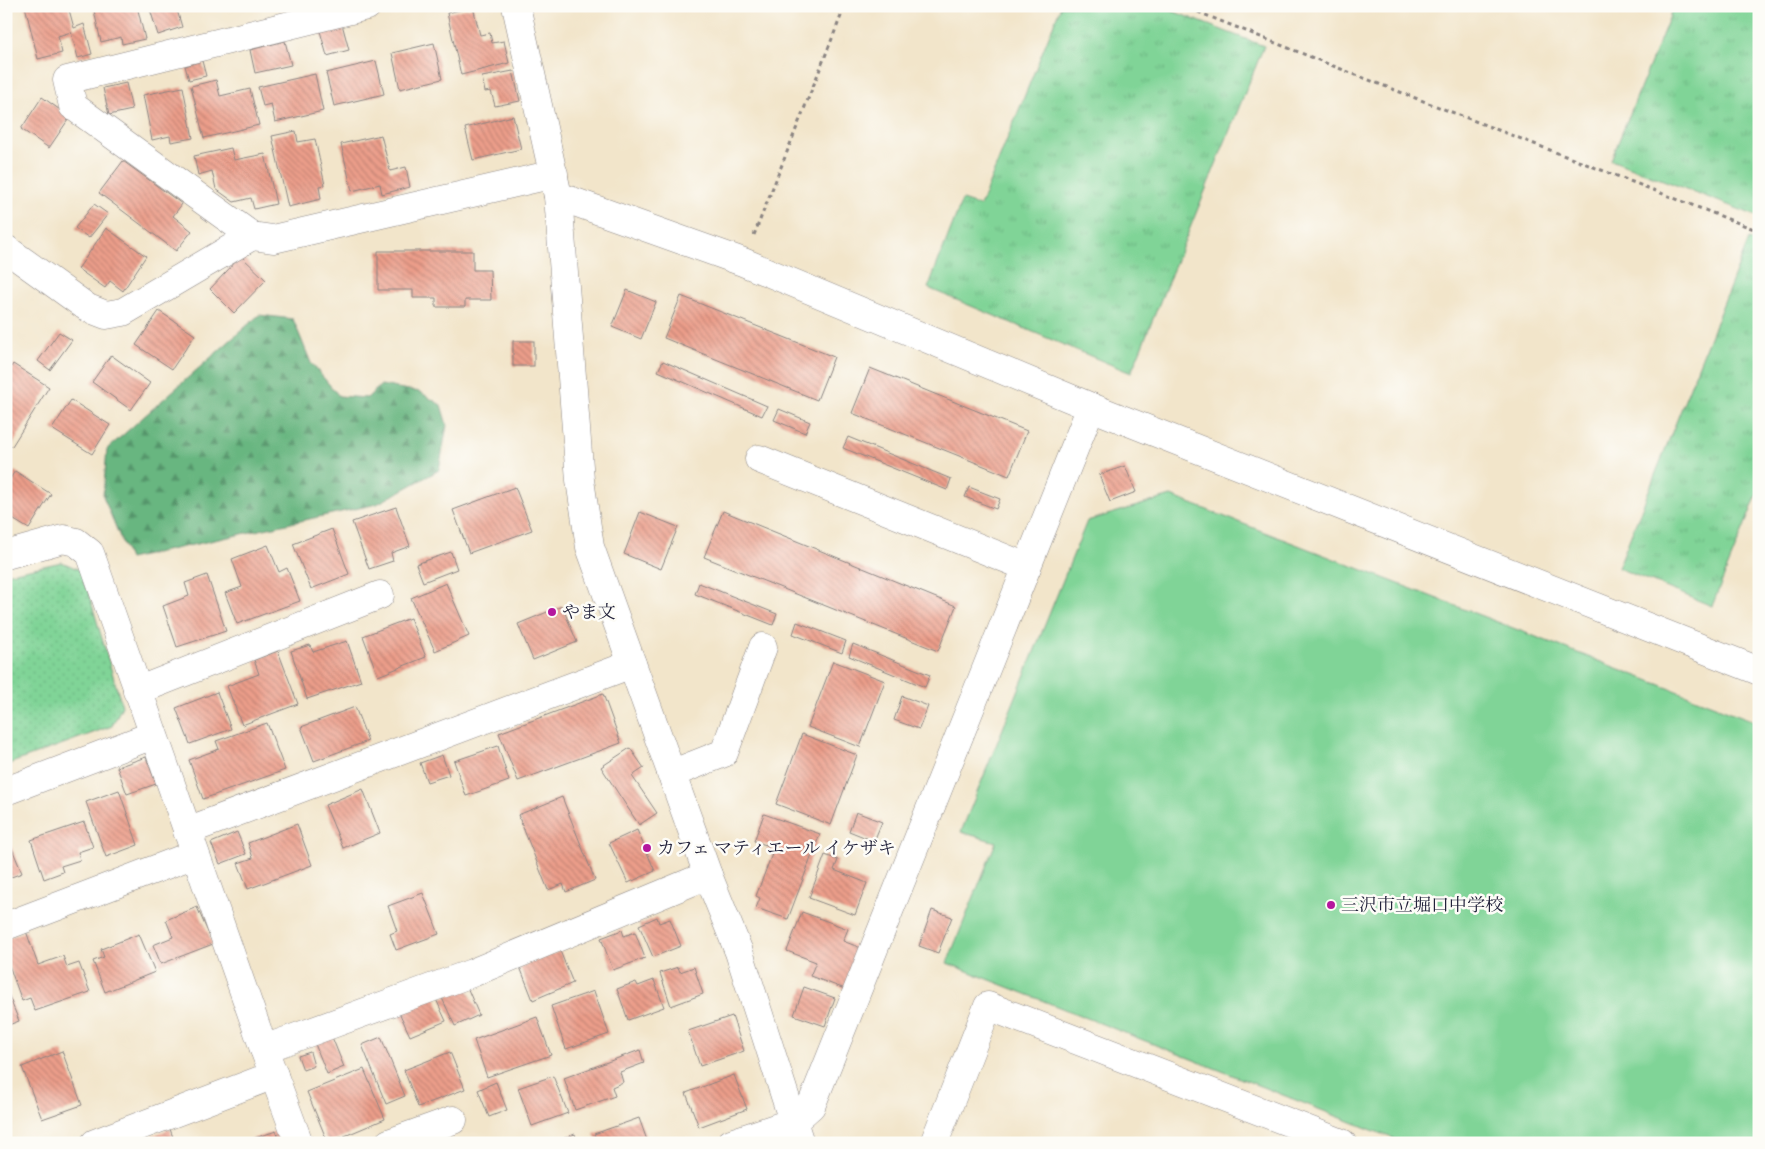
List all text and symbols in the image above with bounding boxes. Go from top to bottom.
place label: やま文 [562,602,616,623]
marker: やま文 [546,606,558,618]
place label: カフェ マティエール イケザキ [657,838,896,859]
marker: カフェ マティエール イケザキ [641,842,653,854]
place label: 三沢市立堀口中学校 [1341,895,1503,916]
marker: 三沢市立堀口中学校 [1325,899,1337,911]

